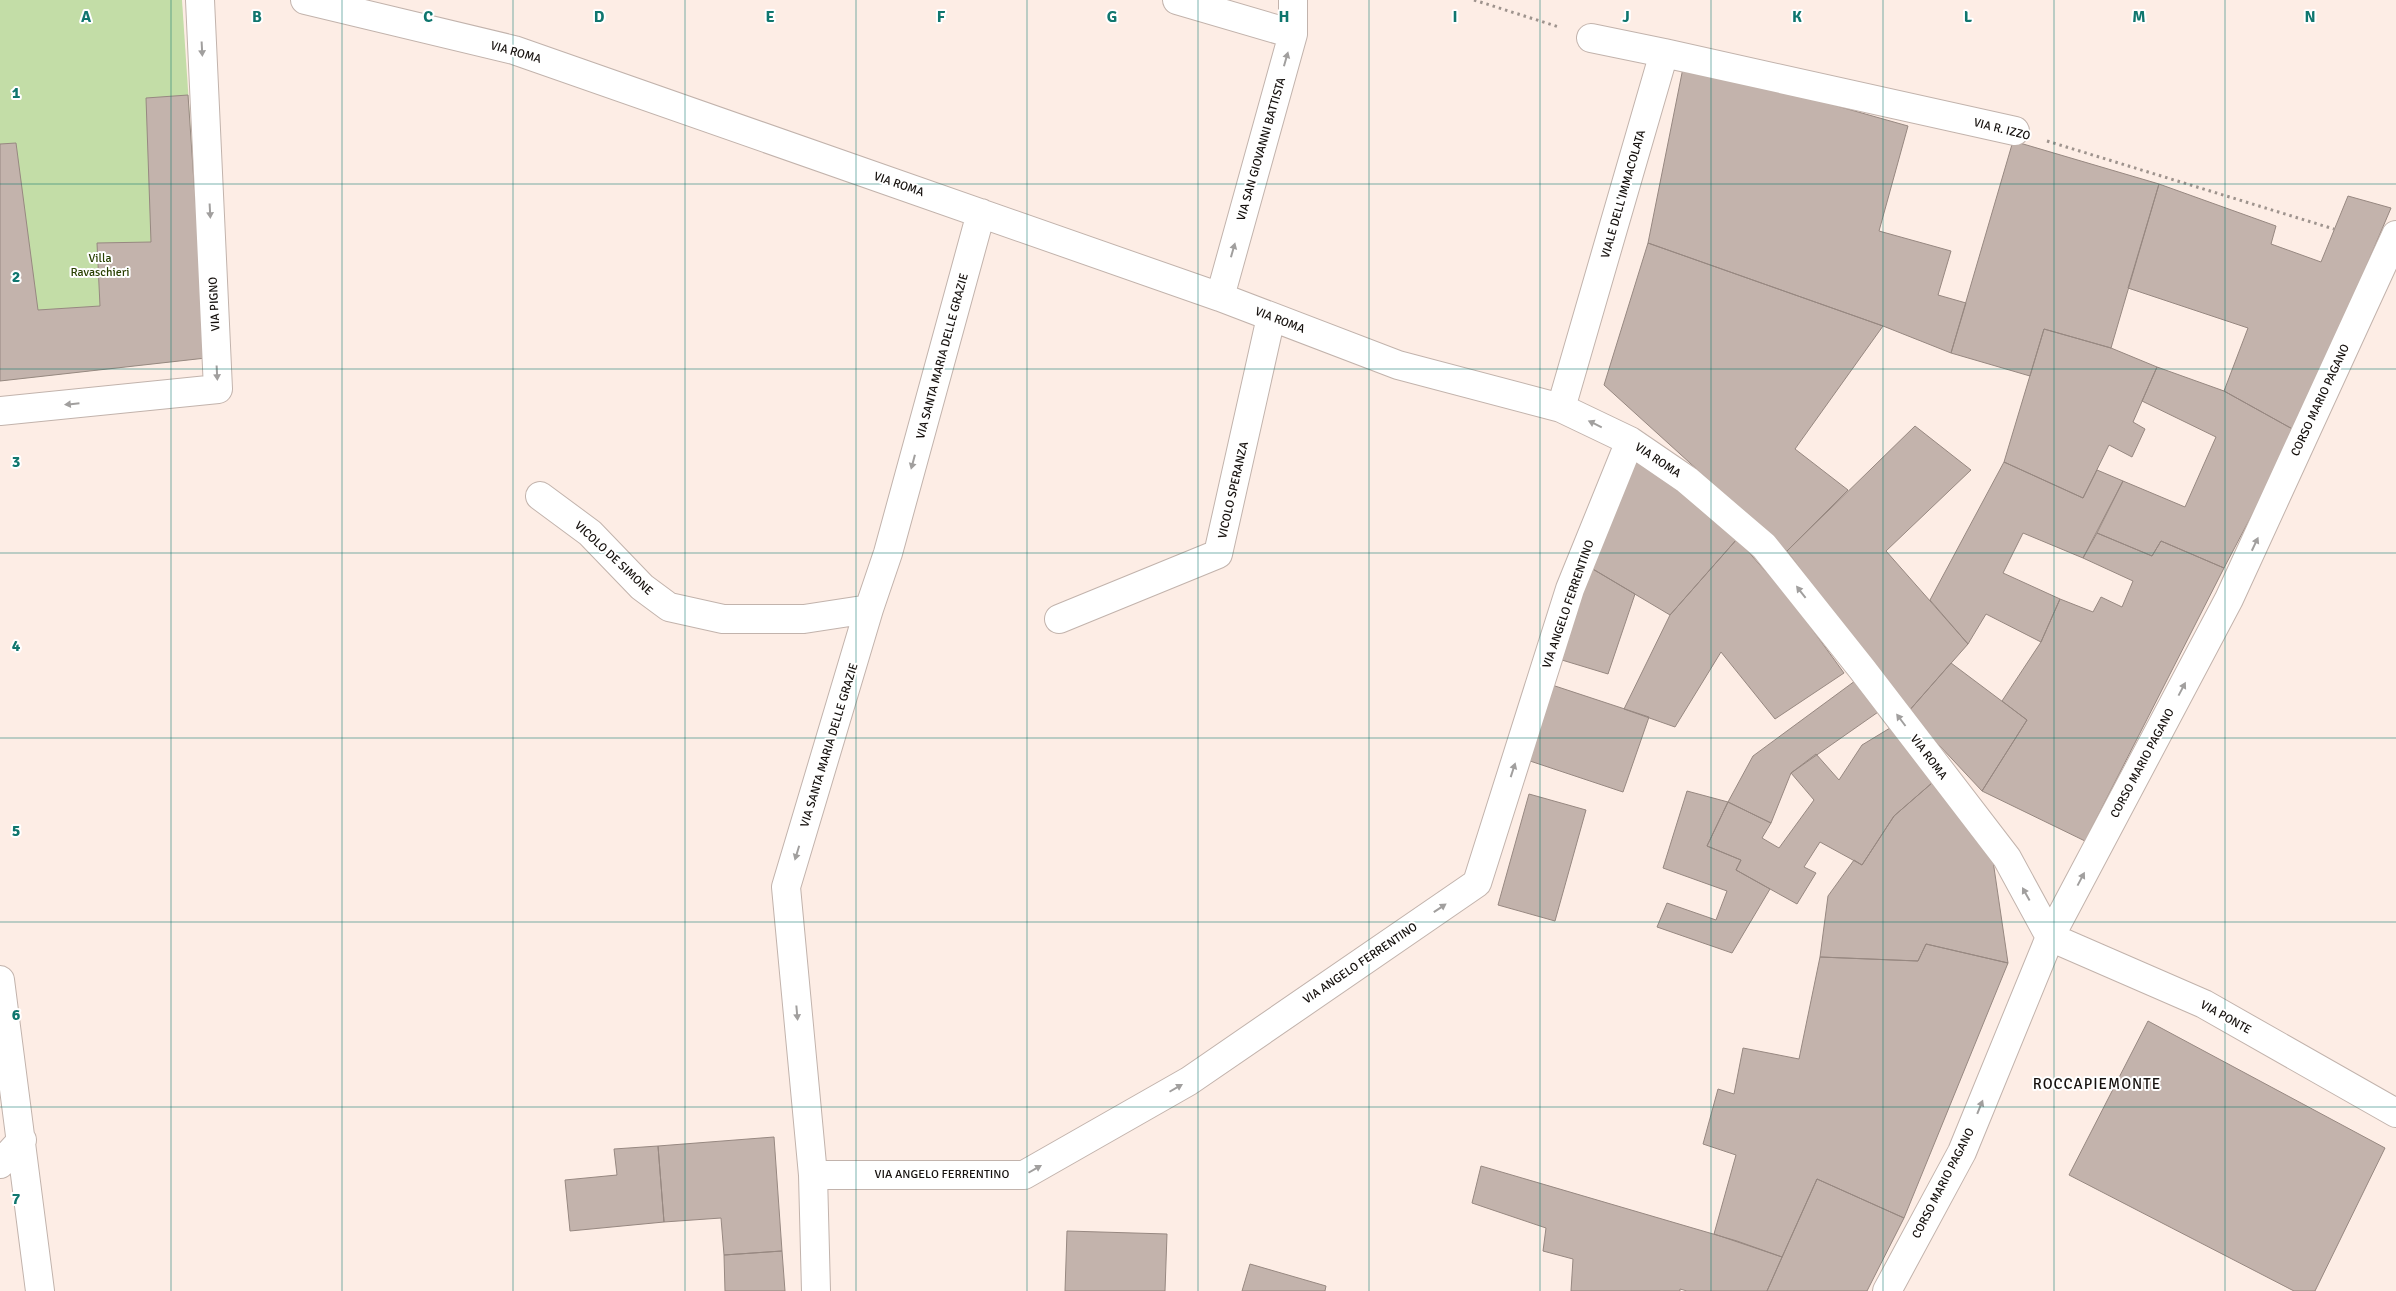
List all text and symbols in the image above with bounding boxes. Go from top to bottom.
text: A [81,7,92,27]
text: B [252,7,262,27]
text: C [423,7,433,27]
text: D [594,7,605,27]
text: E [765,7,775,27]
text: F [937,7,946,27]
text: G [1107,7,1117,27]
text: H [1279,7,1289,27]
text: I [1452,7,1458,27]
text: J [1622,7,1630,27]
text: K [1792,7,1802,27]
text: L [1964,7,1973,27]
text: M [2132,7,2146,27]
text: N [2304,7,2316,27]
street label: VIA ROMA [489,38,544,67]
one-way arrow [199,41,207,57]
one-way arrow [1282,52,1290,67]
street label: VIA SAN GIOVANNI BATTISTA [1234,75,1289,223]
text: 1 [12,83,21,103]
street label: VIA R. IZZO [1972,115,2032,144]
street label: VIALE DELL'IMMACOLATA [1598,127,1649,260]
street label: VIA ROMA [872,169,927,200]
one-way arrow [206,203,214,219]
one-way arrow [1229,242,1237,257]
park label: Villa Ravaschieri [70,251,130,280]
text: 2 [12,267,20,287]
street label: VIA SANTA MARIA DELLE GRAZIE [913,271,972,441]
street label: VIA PIGNO [206,276,223,332]
street label: VIA ROMA [1253,304,1308,337]
street label: CORSO MARIO PAGANO [2288,342,2353,459]
one-way arrow [214,366,222,382]
one-way arrow [63,400,79,408]
one-way arrow [1588,420,1603,428]
street label: VICOLO SPERANZA [1215,440,1252,540]
street label: VIA ROMA [1632,440,1684,482]
text: 3 [12,452,20,472]
one-way arrow [909,455,917,470]
street label: VICOLO DE SIMONE [571,518,656,599]
one-way arrow [2251,537,2259,551]
street label: VIA ANGELO FERRENTINO [1539,538,1598,670]
one-way arrow [1795,585,1806,598]
text: 4 [12,636,21,656]
street label: VIA SANTA MARIA DELLE GRAZIE [797,661,862,829]
one-way arrow [2178,681,2186,696]
street label: CORSO MARIO PAGANO [2107,706,2178,821]
one-way arrow [1895,714,1906,727]
street label: VIA ROMA [1907,732,1951,783]
one-way arrow [1509,763,1517,778]
text: 5 [12,821,20,841]
one-way arrow [792,845,800,860]
one-way arrow [2076,872,2085,885]
one-way arrow [2022,886,2030,901]
one-way arrow [1433,903,1447,913]
street label: VIA ANGELO FERRENTINO [1300,919,1420,1007]
street label: VIA PONTE [2198,997,2254,1038]
text: 6 [12,1005,21,1025]
one-way arrow [794,1005,802,1021]
district label: ROCCAPIEMONTE [2033,1075,2161,1093]
one-way arrow [1168,1084,1183,1092]
one-way arrow [1977,1100,1985,1114]
street label: CORSO MARIO PAGANO [1909,1125,1978,1241]
one-way arrow [1028,1164,1041,1173]
street label: VIA ANGELO FERRENTINO [875,1167,1009,1182]
text: 7 [12,1189,21,1209]

